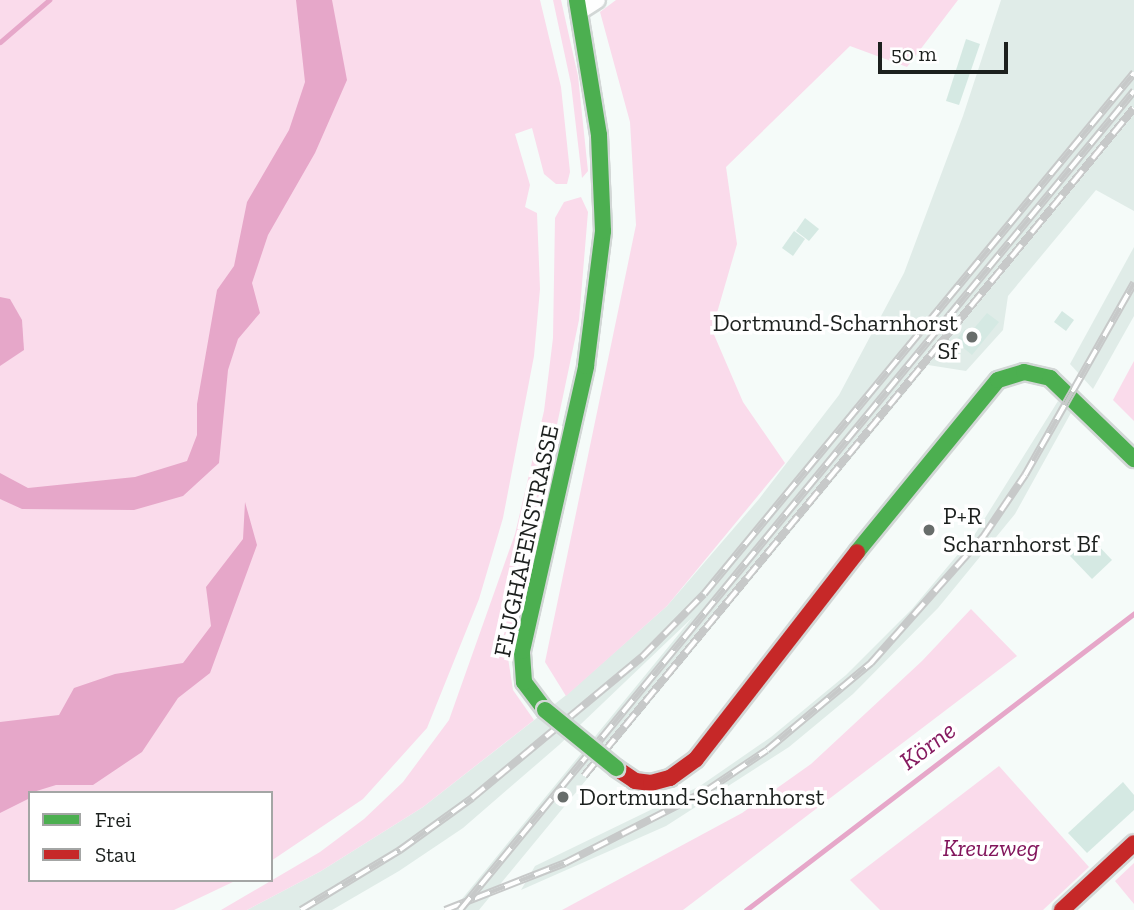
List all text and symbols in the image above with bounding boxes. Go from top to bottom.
scale bar [882,28,1012,72]
text: 50 m [891,41,937,66]
place label: Dortmund-Scharnhorst Sf [713,309,958,365]
marker: Dortmund-Scharnhorst Sf [964,329,980,345]
street label: FLUGHAFENSTRASSE [487,422,565,660]
place label: P+R Scharnhorst Bf [943,502,1098,558]
marker: P+R Scharnhorst Bf [921,522,937,538]
water label: Körne [894,715,962,777]
place label: Dortmund-Scharnhorst [579,783,824,811]
marker: Dortmund-Scharnhorst [553,787,573,807]
legend [28,791,273,882]
text: Frei [95,807,131,832]
park label: Kreuzweg [943,834,1039,862]
text: Stau [95,842,136,867]

